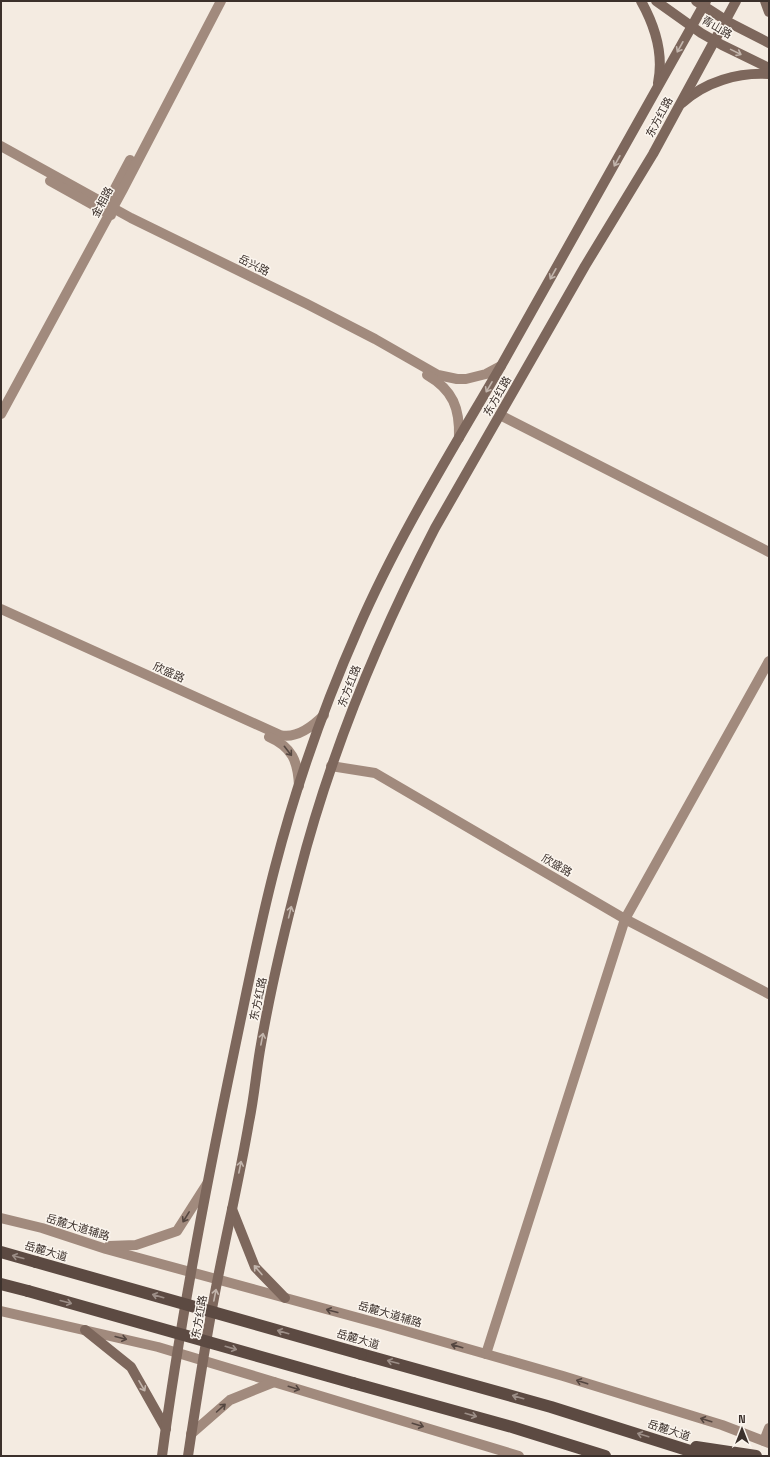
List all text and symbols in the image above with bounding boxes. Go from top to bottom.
street label: 青山路 [699,13,735,41]
one-way arrow [676,41,683,53]
one-way arrow [730,49,742,56]
street label: 东方红路 [642,94,676,140]
one-way arrow [613,155,620,167]
street label: 金相路 [88,184,116,220]
street label: 岳兴路 [236,251,272,279]
one-way arrow [549,268,557,280]
street label: 东方红路 [480,373,514,419]
one-way arrow [484,381,492,393]
street label: 欣盛路 [151,659,187,685]
street label: 东方红路 [335,663,363,709]
one-way arrow [284,746,293,757]
street label: 欣盛路 [539,851,575,879]
one-way arrow [286,906,294,919]
street label: 东方红路 [247,976,269,1022]
one-way arrow [259,1033,267,1046]
one-way arrow [237,1161,245,1174]
street label: 岳麓大道辅路 [44,1211,112,1243]
one-way arrow [182,1211,190,1222]
street label: 岳麓大道 [23,1238,69,1264]
one-way arrow [12,1253,25,1260]
one-way arrow [254,1265,263,1275]
one-way arrow [211,1289,219,1302]
one-way arrow [152,1292,165,1299]
street label: 东方红路 [188,1294,210,1340]
one-way arrow [59,1298,72,1306]
street label: 岳麓大道辅路 [356,1298,424,1330]
one-way arrow [325,1307,338,1314]
street label: 岳麓大道 [335,1326,381,1352]
one-way arrow [277,1328,290,1335]
one-way arrow [114,1335,127,1343]
one-way arrow [451,1342,464,1349]
one-way arrow [225,1345,238,1352]
one-way arrow [387,1358,400,1366]
one-way arrow [575,1378,588,1385]
one-way arrow [138,1380,146,1392]
one-way arrow [287,1385,300,1392]
one-way arrow [512,1393,525,1400]
one-way arrow [215,1404,226,1413]
north arrow [722,1409,762,1449]
one-way arrow [465,1412,478,1419]
text: N [738,1412,746,1426]
one-way arrow [700,1416,713,1423]
street label: 岳麓大道 [646,1417,692,1443]
one-way arrow [412,1422,425,1429]
one-way arrow [637,1431,649,1439]

